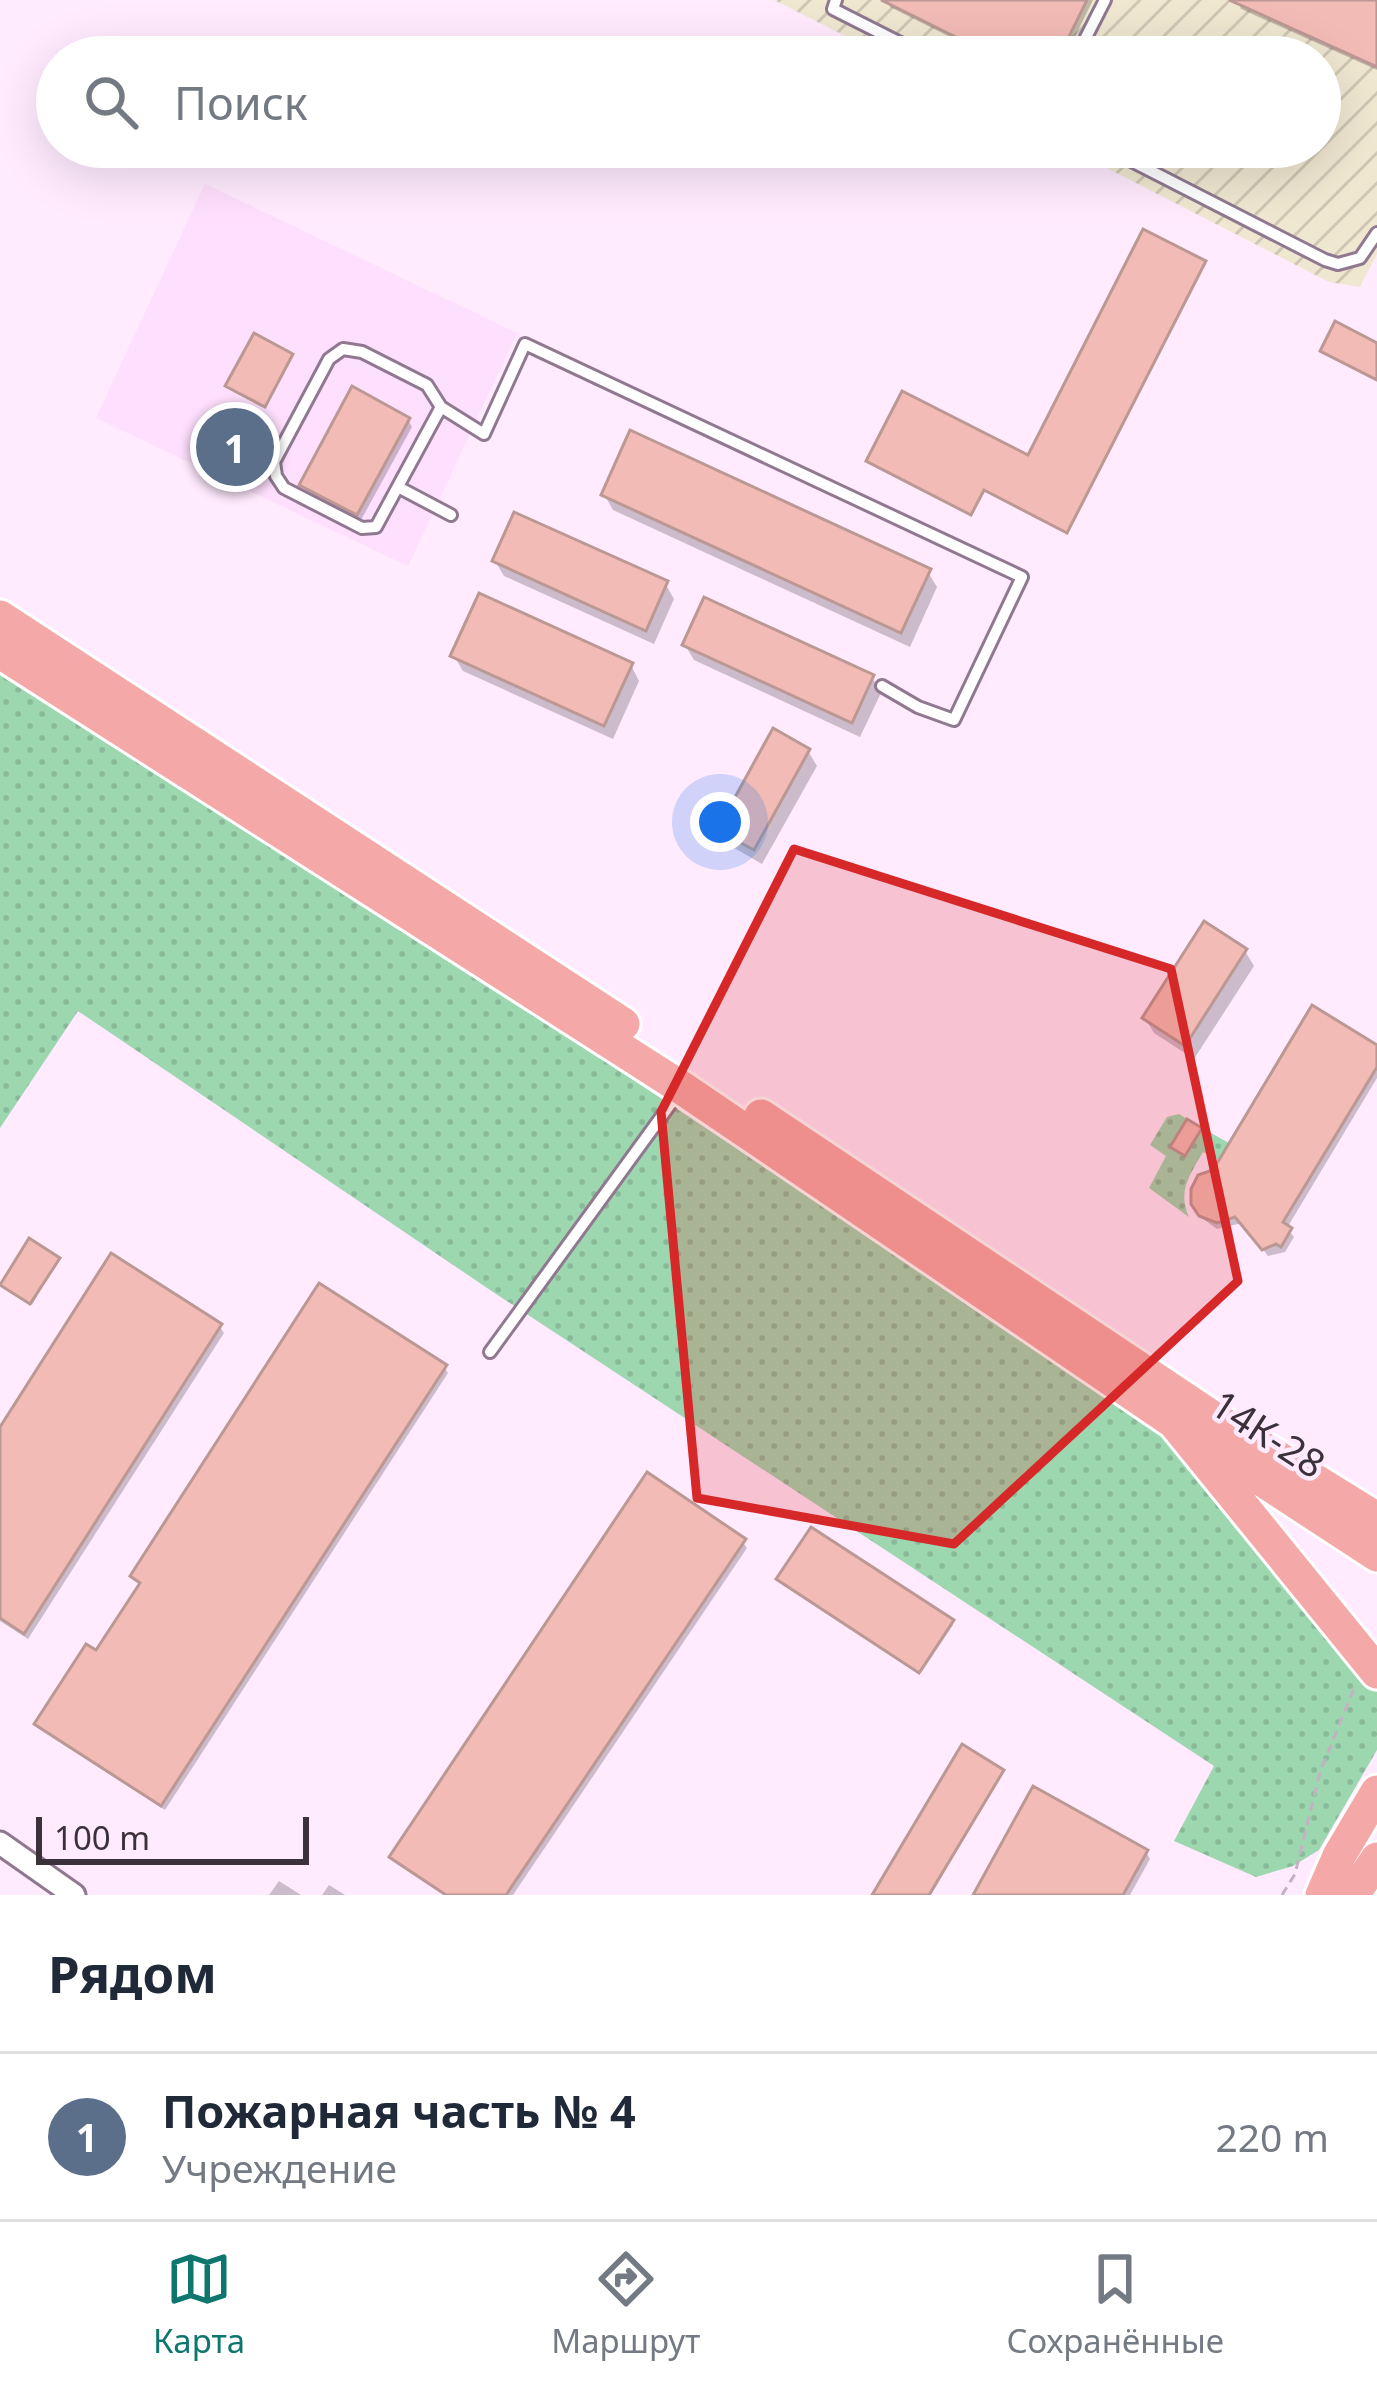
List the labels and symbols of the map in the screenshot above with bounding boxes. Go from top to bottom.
pin: 1 [196,402,274,492]
your location [690,792,750,852]
street label: 14К-28 [1202,1376,1336,1489]
scale bar [36,1811,309,1864]

